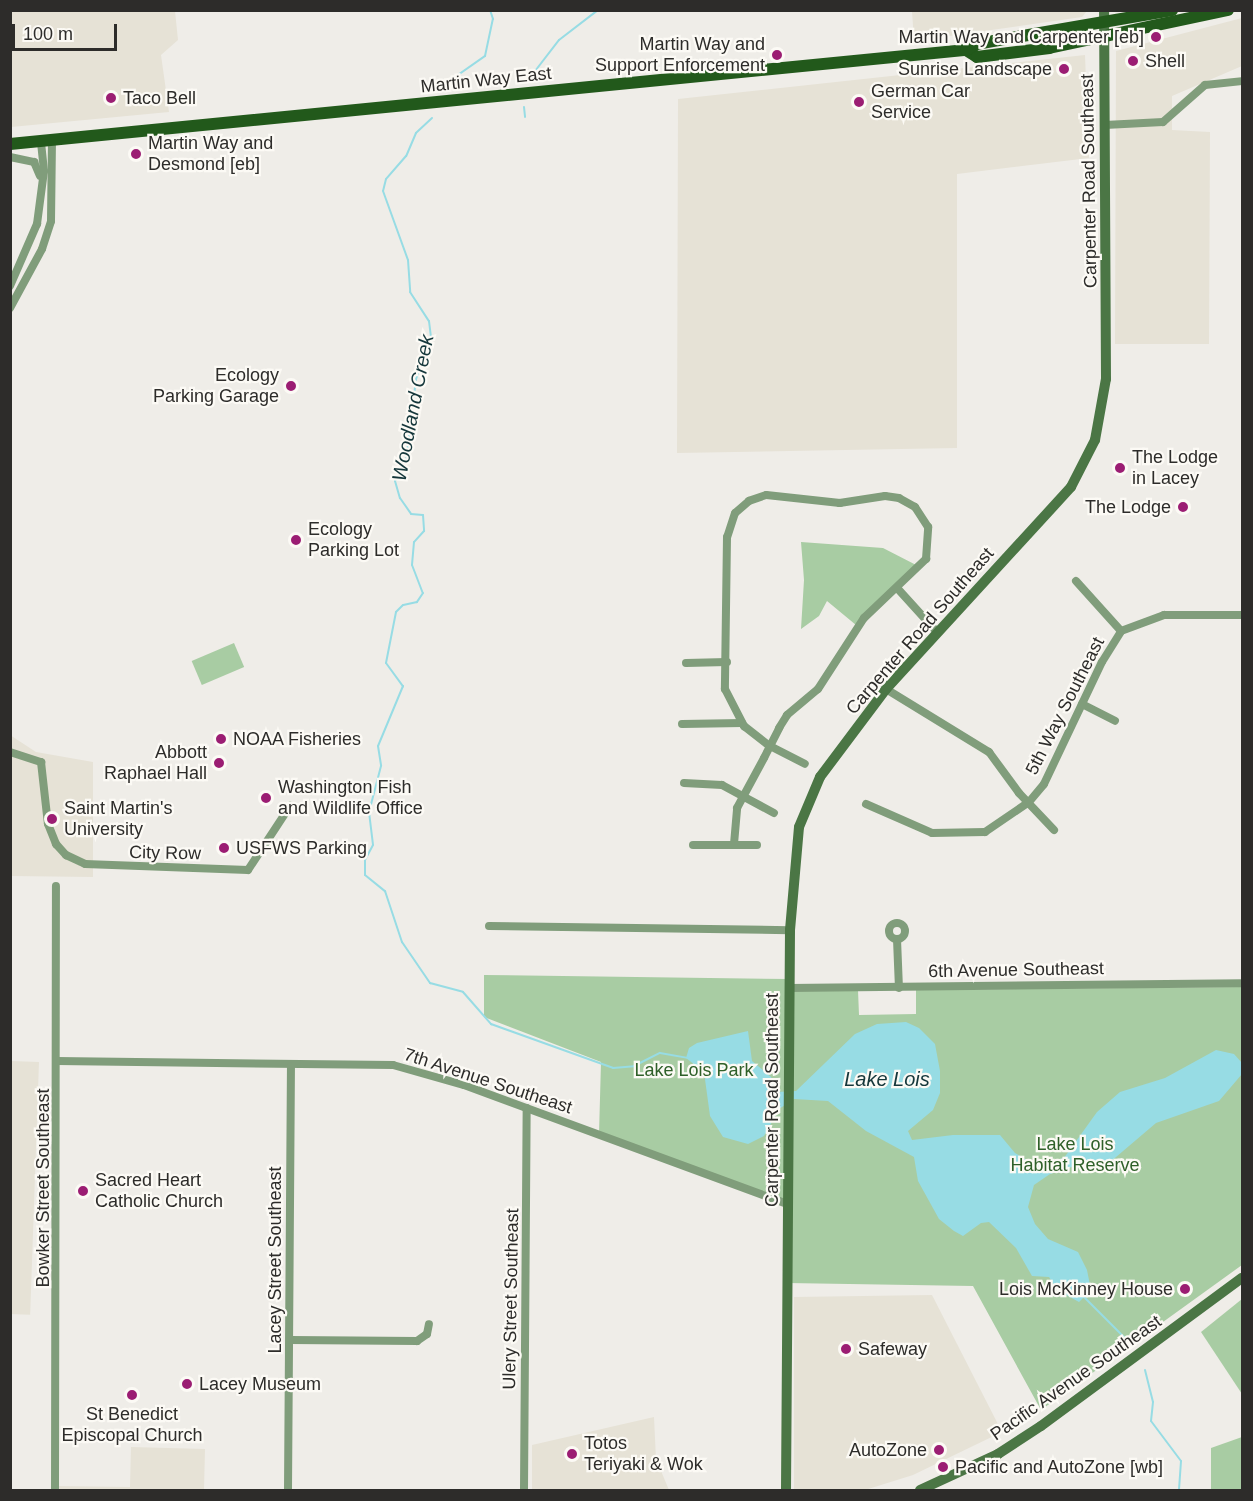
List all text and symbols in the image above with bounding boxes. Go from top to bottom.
scale bar [15,12,120,50]
text: 100 m [23,24,73,44]
place label: Martin Way and Carpenter [eb] [899,26,1144,48]
marker: Martin Way and Carpenter [eb] [1149,30,1163,44]
place label: Martin Way and Support Enforcement [595,34,765,76]
marker: Martin Way and Support Enforcement [770,48,784,62]
place label: Shell [1145,50,1185,72]
marker: Shell [1126,54,1140,68]
place label: Sunrise Landscape [898,58,1052,80]
street label: Martin Way East [420,62,552,98]
marker: Sunrise Landscape [1057,62,1071,76]
street label: Carpenter Road Southeast [1076,74,1102,288]
place label: German Car Service [871,81,970,124]
place label: Taco Bell [123,87,196,109]
marker: Taco Bell [104,91,118,105]
marker: German Car Service [852,95,866,109]
place label: Martin Way and Desmond [eb] [148,133,273,176]
marker: Martin Way and Desmond [eb] [129,147,143,161]
water label: Woodland Creek [387,333,439,483]
place label: Ecology Parking Garage [153,365,279,407]
marker: Ecology Parking Garage [284,379,298,393]
place label: The Lodge in Lacey [1132,447,1218,490]
marker: The Lodge in Lacey [1113,461,1127,475]
place label: The Lodge [1085,496,1171,518]
marker: The Lodge [1176,500,1190,514]
place label: Ecology Parking Lot [308,519,399,562]
marker: Ecology Parking Lot [289,533,303,547]
street label: Carpenter Road Southeast [842,543,998,719]
street label: 5th Way Southeast [1021,634,1109,778]
place label: NOAA Fisheries [233,728,362,750]
marker: NOAA Fisheries [214,732,228,746]
place label: Abbott Raphael Hall [104,742,207,784]
marker: Abbott Raphael Hall [212,756,226,770]
place label: Washington Fish and Wildlife Office [278,777,423,820]
marker: Washington Fish and Wildlife Office [259,791,273,805]
place label: Saint Martin's University [64,798,172,840]
marker: Saint Martin's University [45,812,59,826]
place label: USFWS Parking [236,837,367,859]
marker: USFWS Parking [217,841,231,855]
street label: City Row [129,842,201,864]
street label: 6th Avenue Southeast [927,958,1105,982]
street label: Carpenter Road Southeast [761,993,783,1207]
street label: 7th Avenue Southeast [401,1043,575,1119]
park label: Lake Lois Park [634,1059,754,1081]
water label: Lake Lois [844,1067,930,1091]
street label: Bowker Street Southeast [32,1088,54,1288]
park label: Lake Lois Habitat Reserve [1010,1134,1140,1176]
street label: Lacey Street Southeast [264,1166,286,1354]
place label: Sacred Heart Catholic Church [95,1170,223,1212]
marker: Sacred Heart Catholic Church [76,1184,90,1198]
street label: Ulery Street Southeast [499,1208,523,1390]
place label: Lois McKinney House [999,1278,1173,1300]
marker: Lois McKinney House [1178,1282,1192,1296]
street label: Pacific Avenue Southeast [986,1310,1166,1446]
place label: Safeway [858,1338,927,1360]
marker: Safeway [839,1342,853,1356]
place label: Lacey Museum [199,1373,321,1395]
marker: Lacey Museum [180,1377,194,1391]
marker: St Benedict Episcopal Church [125,1388,139,1402]
place label: St Benedict Episcopal Church [61,1404,203,1446]
place label: Totos Teriyaki & Wok [584,1433,703,1476]
place label: AutoZone [849,1439,927,1461]
marker: AutoZone [932,1443,946,1457]
marker: Totos Teriyaki & Wok [565,1447,579,1461]
place label: Pacific and AutoZone [wb] [955,1456,1164,1478]
marker: Pacific and AutoZone [wb] [936,1460,950,1474]

